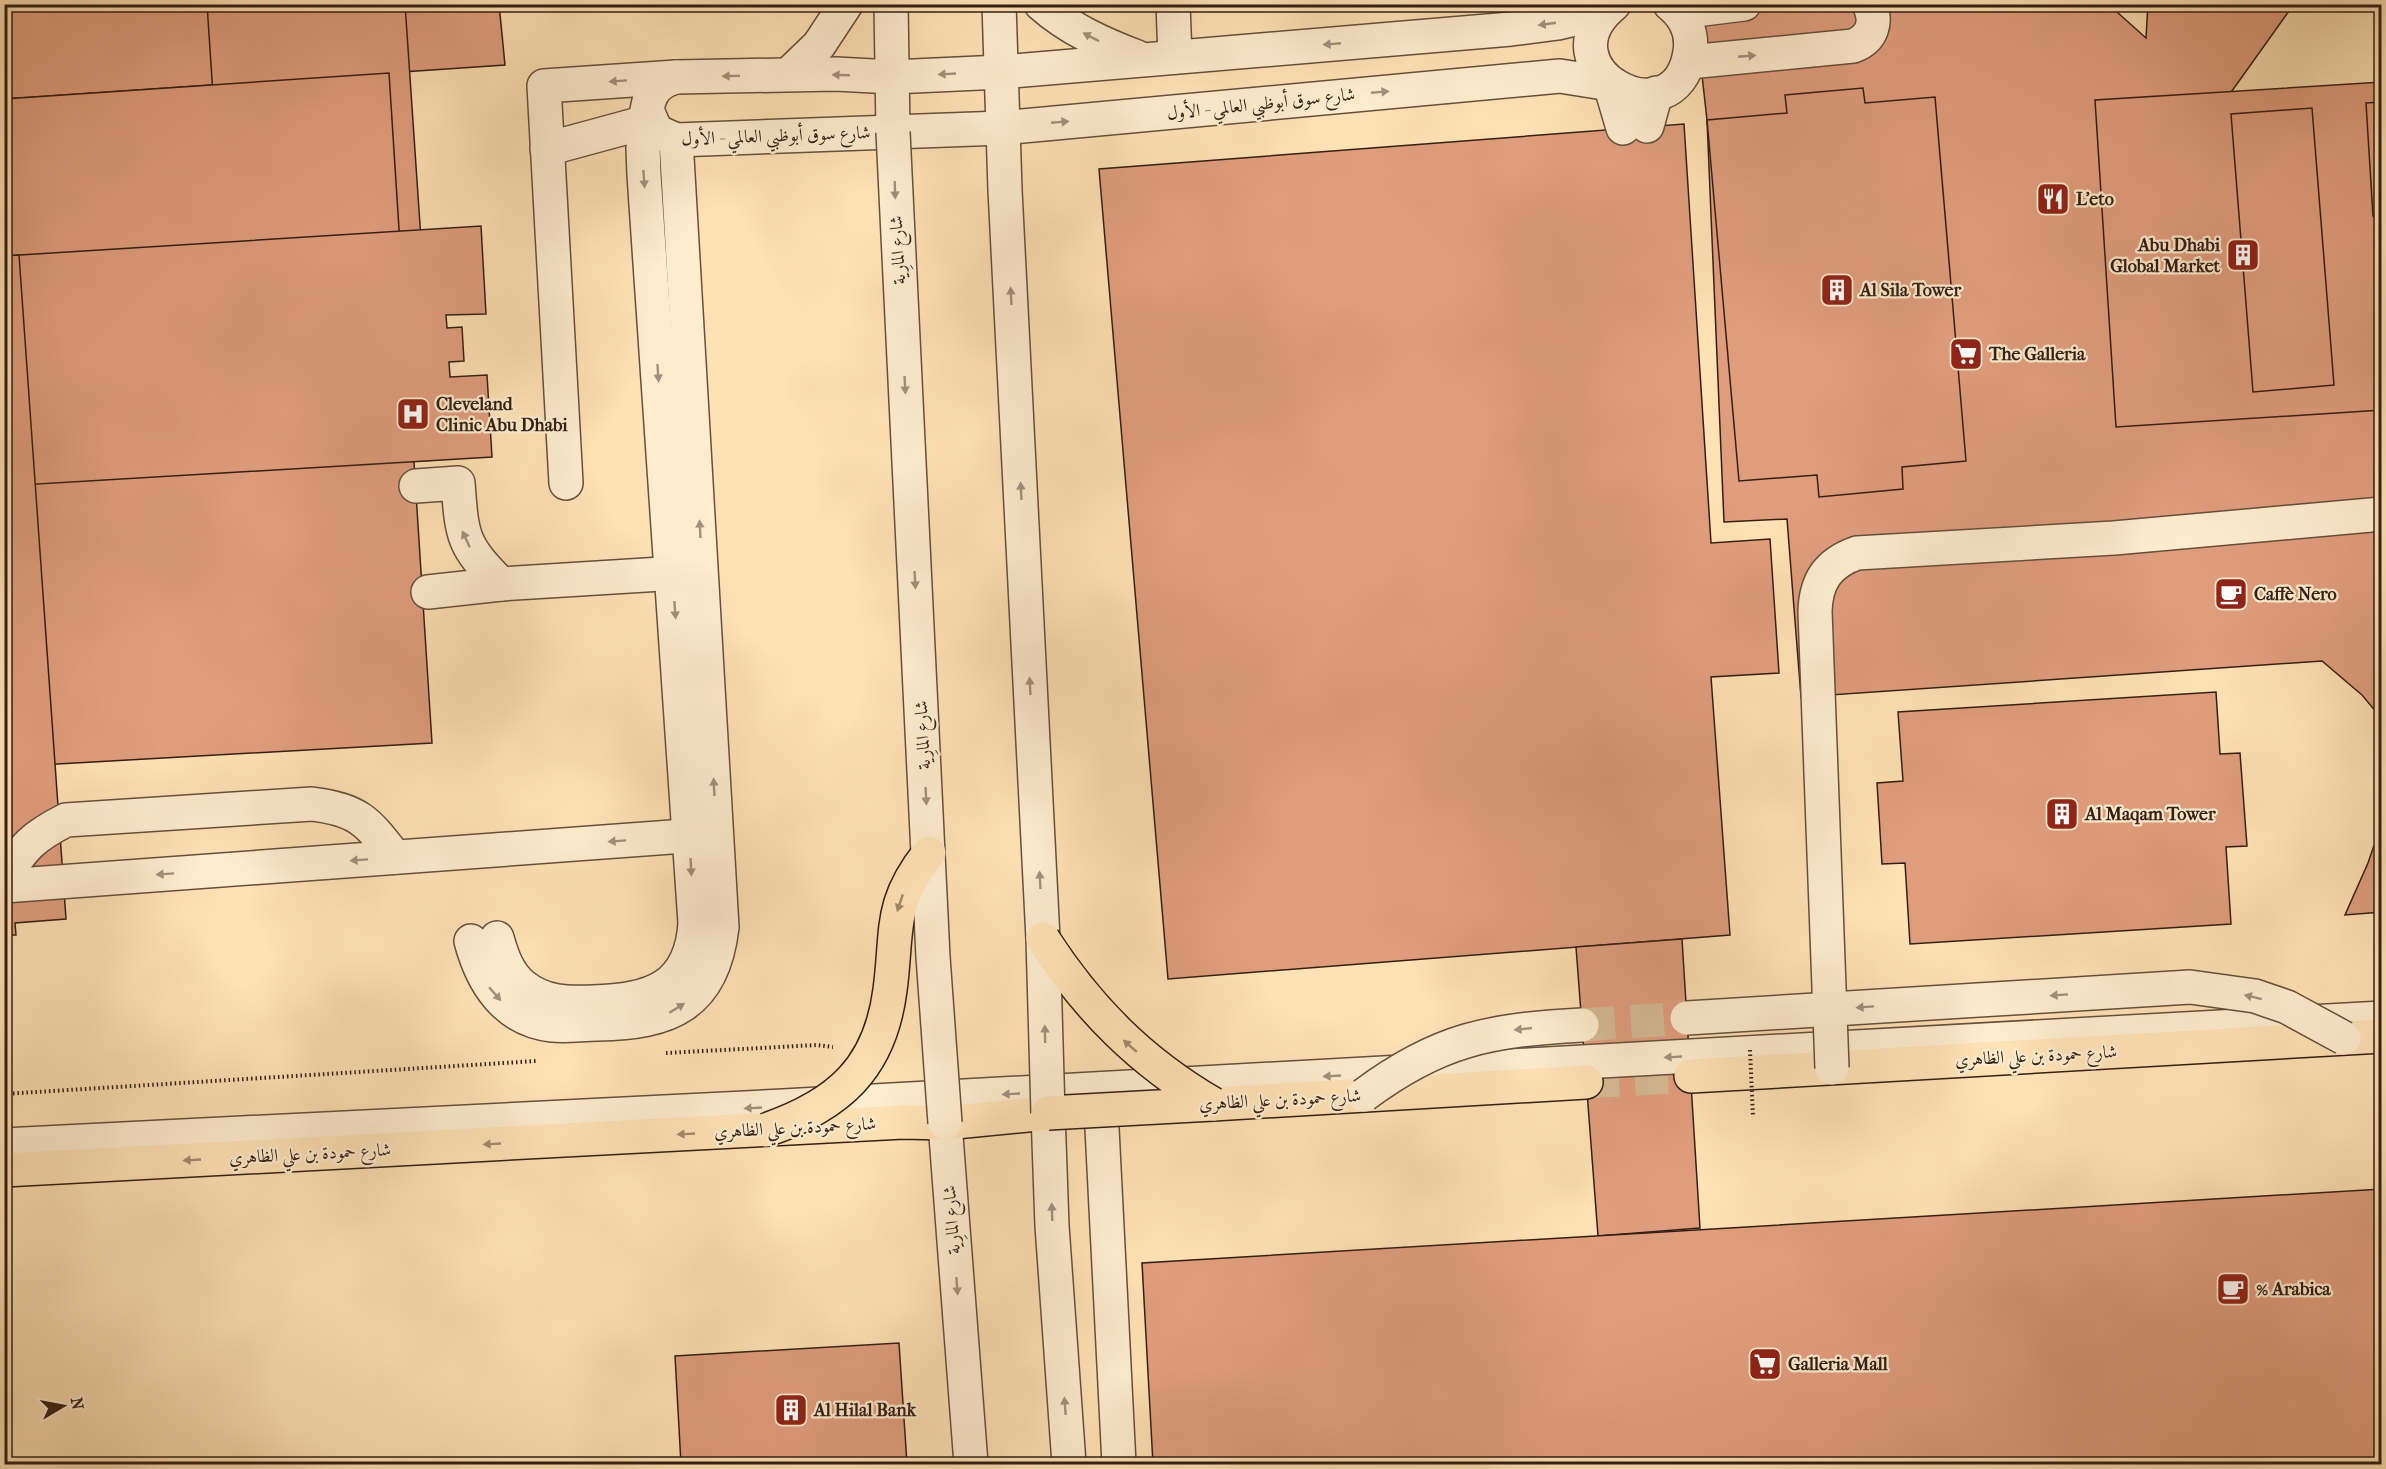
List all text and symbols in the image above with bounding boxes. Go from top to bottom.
one-way arrow [1538,20,1557,29]
one-way arrow [1082,32,1099,41]
one-way arrow [1322,39,1341,49]
one-way arrow [1738,51,1757,61]
one-way arrow [831,70,850,79]
one-way arrow [937,70,956,79]
one-way arrow [721,71,740,81]
one-way arrow [608,77,627,86]
street label: شارع سوق أبوظبي العالمي - الأول [1165,81,1357,130]
one-way arrow [1370,87,1389,97]
one-way arrow [1051,117,1070,127]
street label: شارع سوق أبوظبي العالمي - الأول [681,119,871,156]
one-way arrow [640,169,649,188]
one-way arrow [891,181,900,200]
restaurant icon: L’eto [2035,181,2071,217]
place label: L’eto [2076,189,2114,210]
street label: شارع المارِية [886,215,914,285]
place label: Abu Dhabi Global Market [2110,235,2221,277]
building icon: Abu Dhabi Global Market [2225,237,2261,273]
building icon: Al Sila Tower [1819,272,1855,308]
place label: Al Sila Tower [1859,280,1961,301]
one-way arrow [1007,287,1016,306]
supermarket icon: The Galleria [1948,336,1984,372]
place label: The Galleria [1988,344,2086,365]
one-way arrow [654,364,663,383]
one-way arrow [900,376,909,395]
place label: Cleveland Clinic Abu Dhabi [436,394,568,436]
hospital icon: Cleveland Clinic Abu Dhabi [395,396,431,432]
one-way arrow [1016,481,1025,500]
one-way arrow [695,520,704,539]
one-way arrow [461,530,470,547]
one-way arrow [910,570,919,589]
cafe icon: Caffè Nero [2213,576,2249,612]
place label: Caffè Nero [2254,584,2337,605]
one-way arrow [671,600,680,619]
one-way arrow [1026,676,1035,695]
street label: شارع المارِية [911,700,939,770]
one-way arrow [710,777,719,796]
one-way arrow [921,786,930,805]
building icon: Al Maqam Tower [2044,796,2080,832]
place label: Al Maqam Tower [2084,804,2216,825]
one-way arrow [607,836,626,846]
one-way arrow [350,855,369,864]
one-way arrow [687,858,696,877]
one-way arrow [155,869,174,879]
one-way arrow [1035,871,1044,890]
one-way arrow [895,894,904,912]
one-way arrow [488,986,501,1001]
one-way arrow [2050,990,2069,999]
one-way arrow [2244,991,2262,1001]
one-way arrow [669,1002,685,1014]
one-way arrow [1855,1002,1874,1012]
one-way arrow [1041,1024,1050,1043]
one-way arrow [1514,1024,1533,1034]
one-way arrow [1123,1039,1138,1053]
street label: شارع حمودة بن علي الظاهري [1954,1041,2118,1077]
one-way arrow [1664,1053,1683,1062]
one-way arrow [1322,1071,1341,1081]
street label: شارع حمودة بن علي الظاهري [1198,1085,1362,1121]
one-way arrow [1002,1089,1021,1098]
one-way arrow [744,1103,763,1112]
street label: شارع حمودة بن علي الظاهري [713,1113,877,1149]
one-way arrow [677,1129,696,1138]
street label: شارع حمودة بن علي الظاهري [228,1139,392,1175]
one-way arrow [482,1140,501,1149]
one-way arrow [183,1156,202,1165]
street label: شارع المارِية [939,1184,969,1255]
one-way arrow [1047,1202,1056,1221]
cafe icon: % Arabica [2215,1271,2251,1307]
one-way arrow [952,1276,962,1295]
place label: % Arabica [2256,1279,2331,1300]
supermarket icon: Galleria Mall [1747,1346,1783,1382]
place label: Galleria Mall [1788,1354,1889,1375]
north arrow [33,1376,93,1436]
building icon: Al Hilal Bank [773,1392,809,1428]
text: N [67,1396,88,1412]
one-way arrow [1060,1397,1070,1416]
place label: Al Hilal Bank [813,1400,917,1421]

